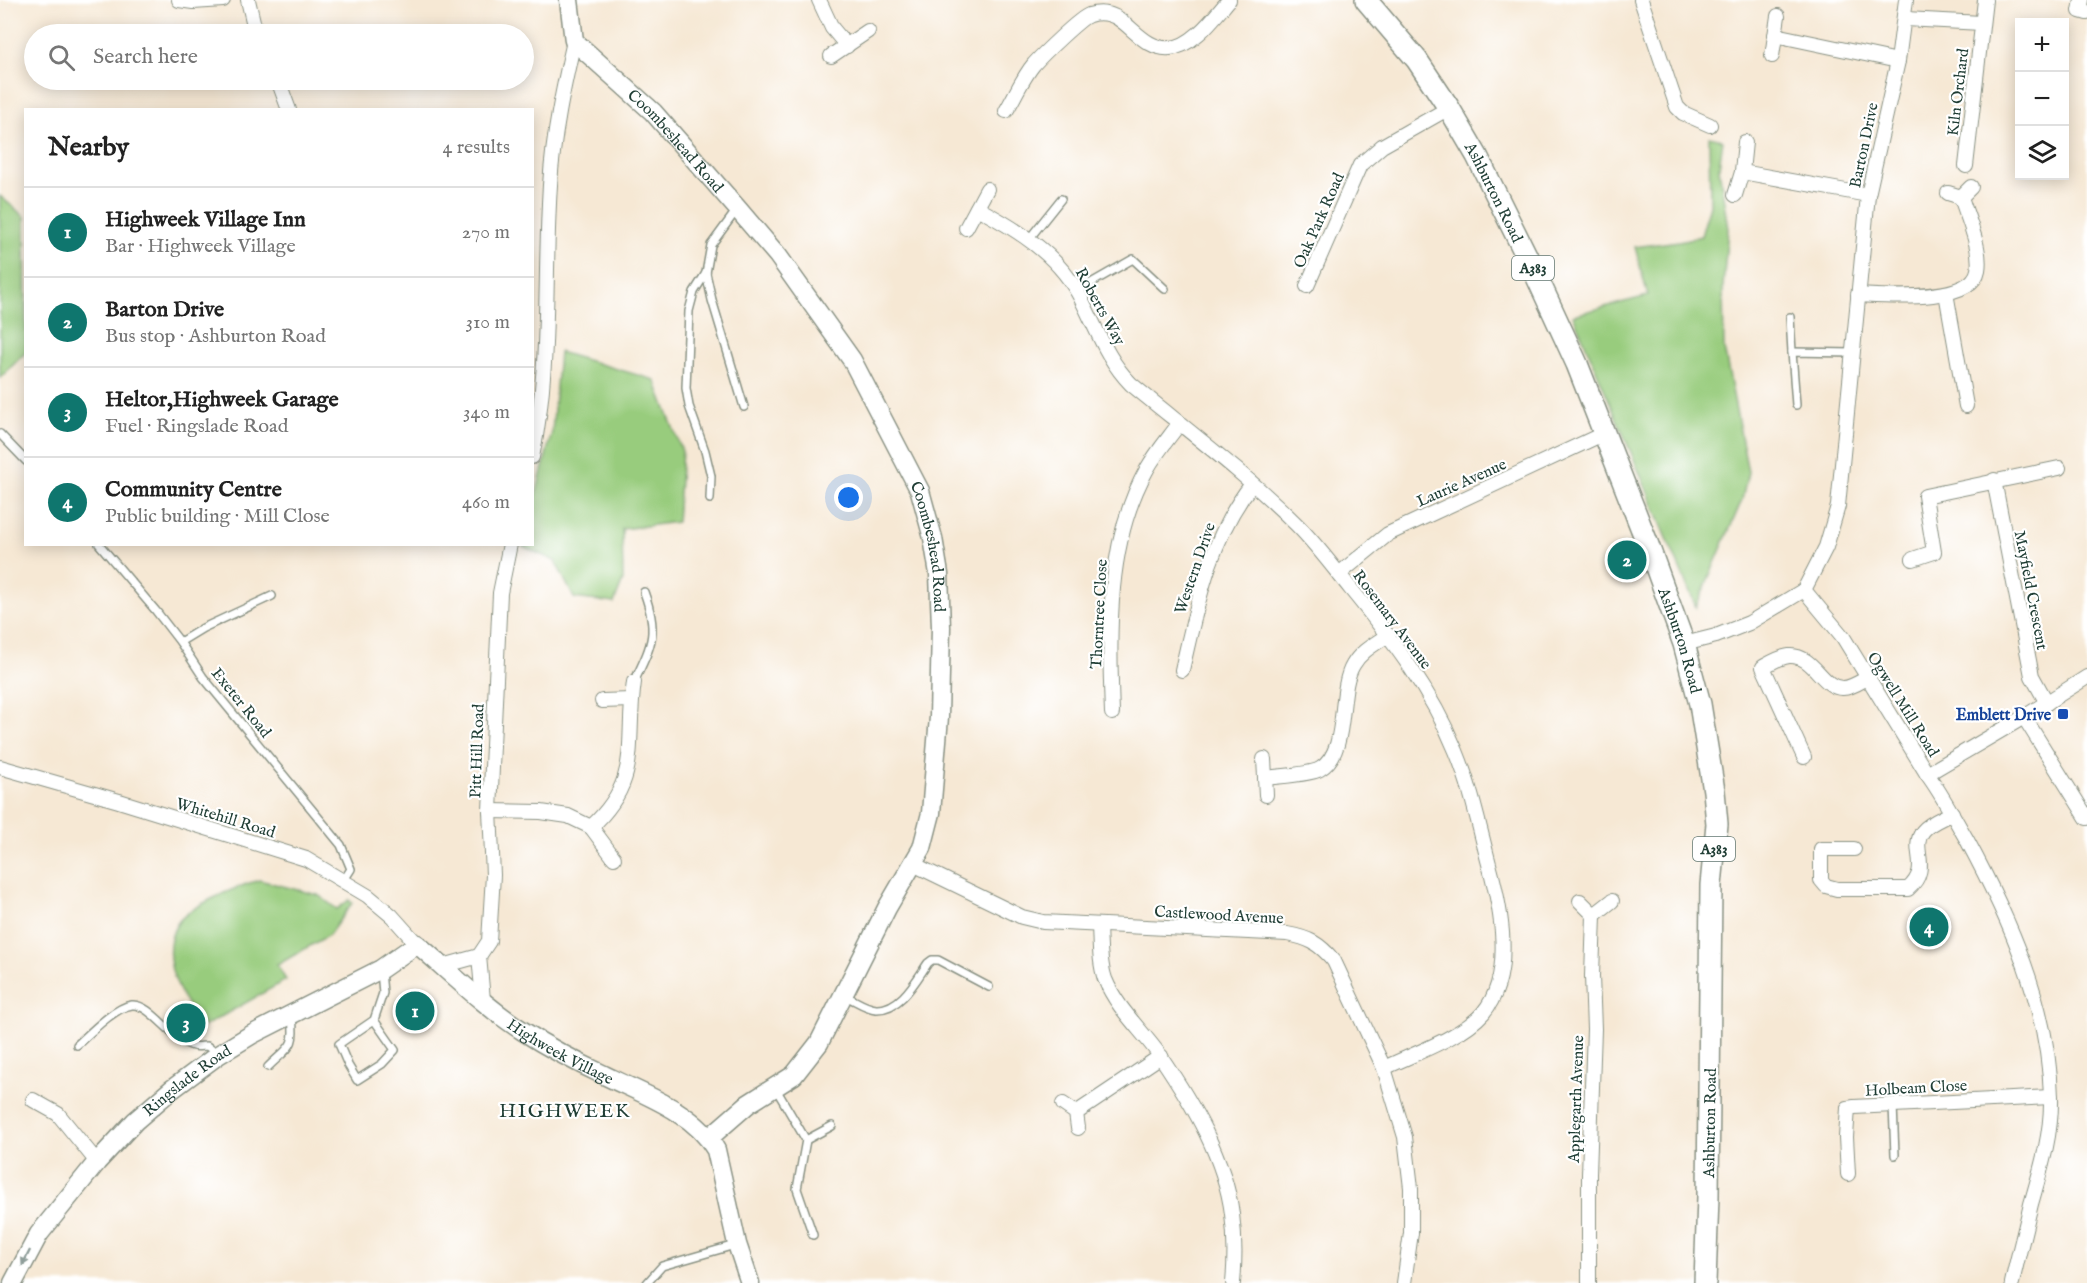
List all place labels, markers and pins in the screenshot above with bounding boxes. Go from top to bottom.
pin: 2 [1608,538,1646,582]
place label: Emblett Drive [1956,706,2052,726]
marker: Emblett Drive [2056,707,2070,721]
pin: 4 [1910,904,1948,950]
pin: 1 [396,988,434,1034]
pin: 3 [166,1000,206,1046]

